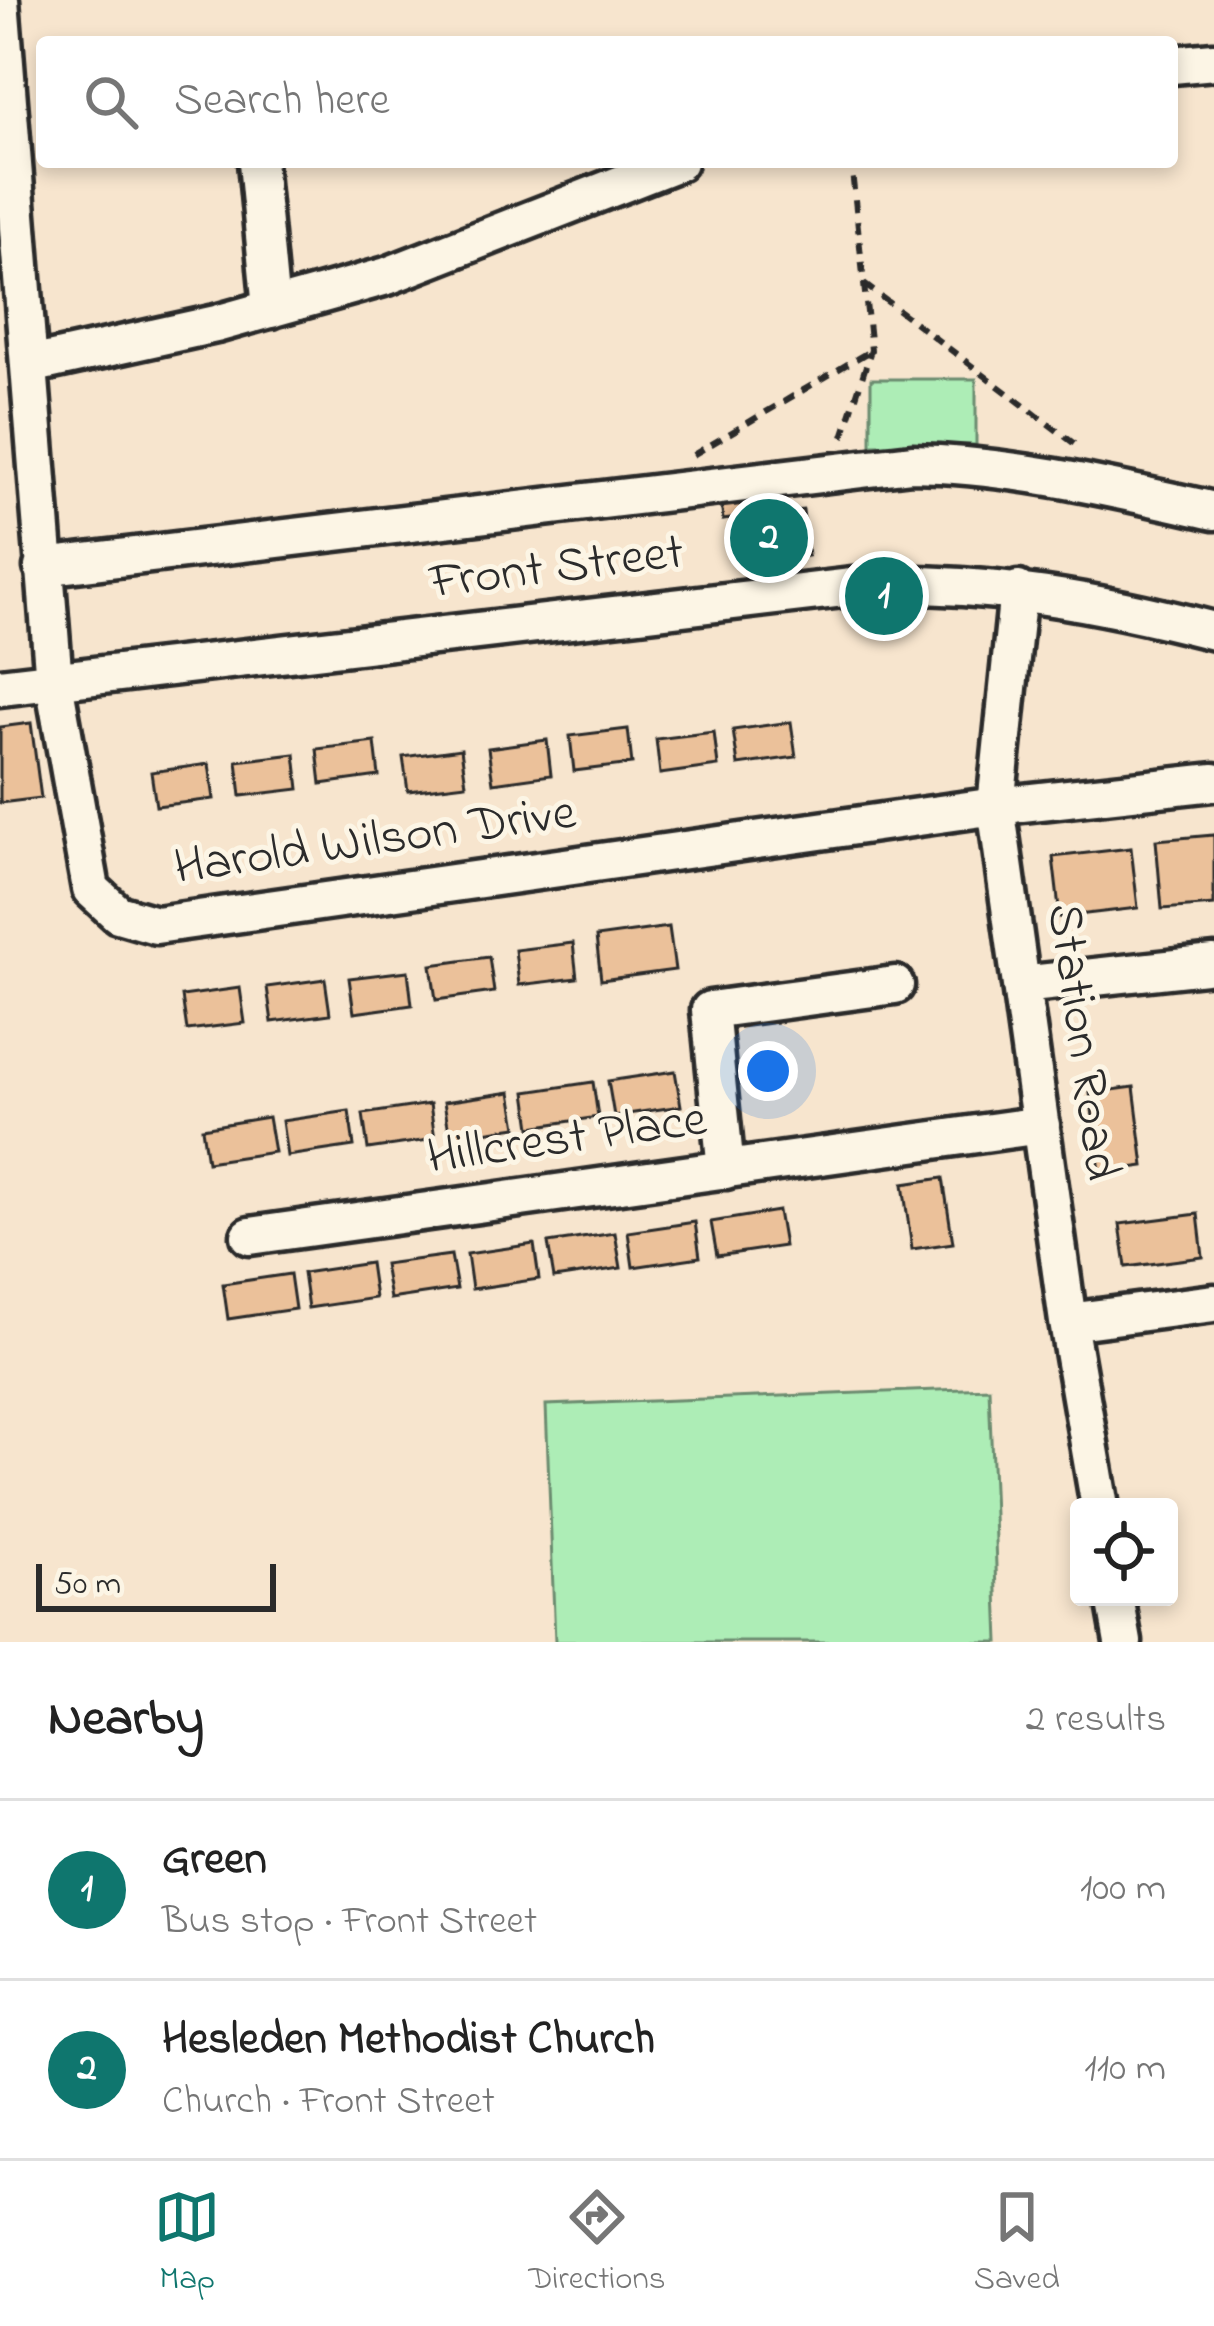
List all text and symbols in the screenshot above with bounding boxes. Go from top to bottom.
search box [36,36,1178,168]
icon: search [78,69,144,135]
text: Search here [174,69,390,135]
pin: 2 [730,493,808,583]
street label: Front Street [424,516,688,622]
pin: 1 [845,551,923,641]
street label: Harold Wilson Drive [169,777,581,907]
street label: Station Road [1024,899,1138,1185]
your location [738,1041,798,1101]
street label: Hillcrest Place [423,1083,712,1197]
map controls [1070,1498,1178,1606]
button: locate [1070,1498,1178,1606]
scale bar [36,1558,276,1611]
text: 50 m [54,1561,121,1609]
text: Nearby [48,1683,204,1758]
text: 2 results [1026,1692,1166,1749]
text: Green [162,1828,267,1894]
text: 1 [81,1861,93,1918]
text: 100 m [1080,1861,1166,1918]
text: Bus stop · Front Street [162,1894,537,1951]
text: Hesleden Methodist Church [162,2008,655,2074]
text: 2 [77,2041,97,2098]
text: 110 m [1084,2041,1166,2098]
text: Church · Front Street [162,2074,495,2131]
tab: Map [154,2184,220,2304]
tab: Directions [528,2184,665,2304]
tab: Saved [974,2184,1060,2304]

